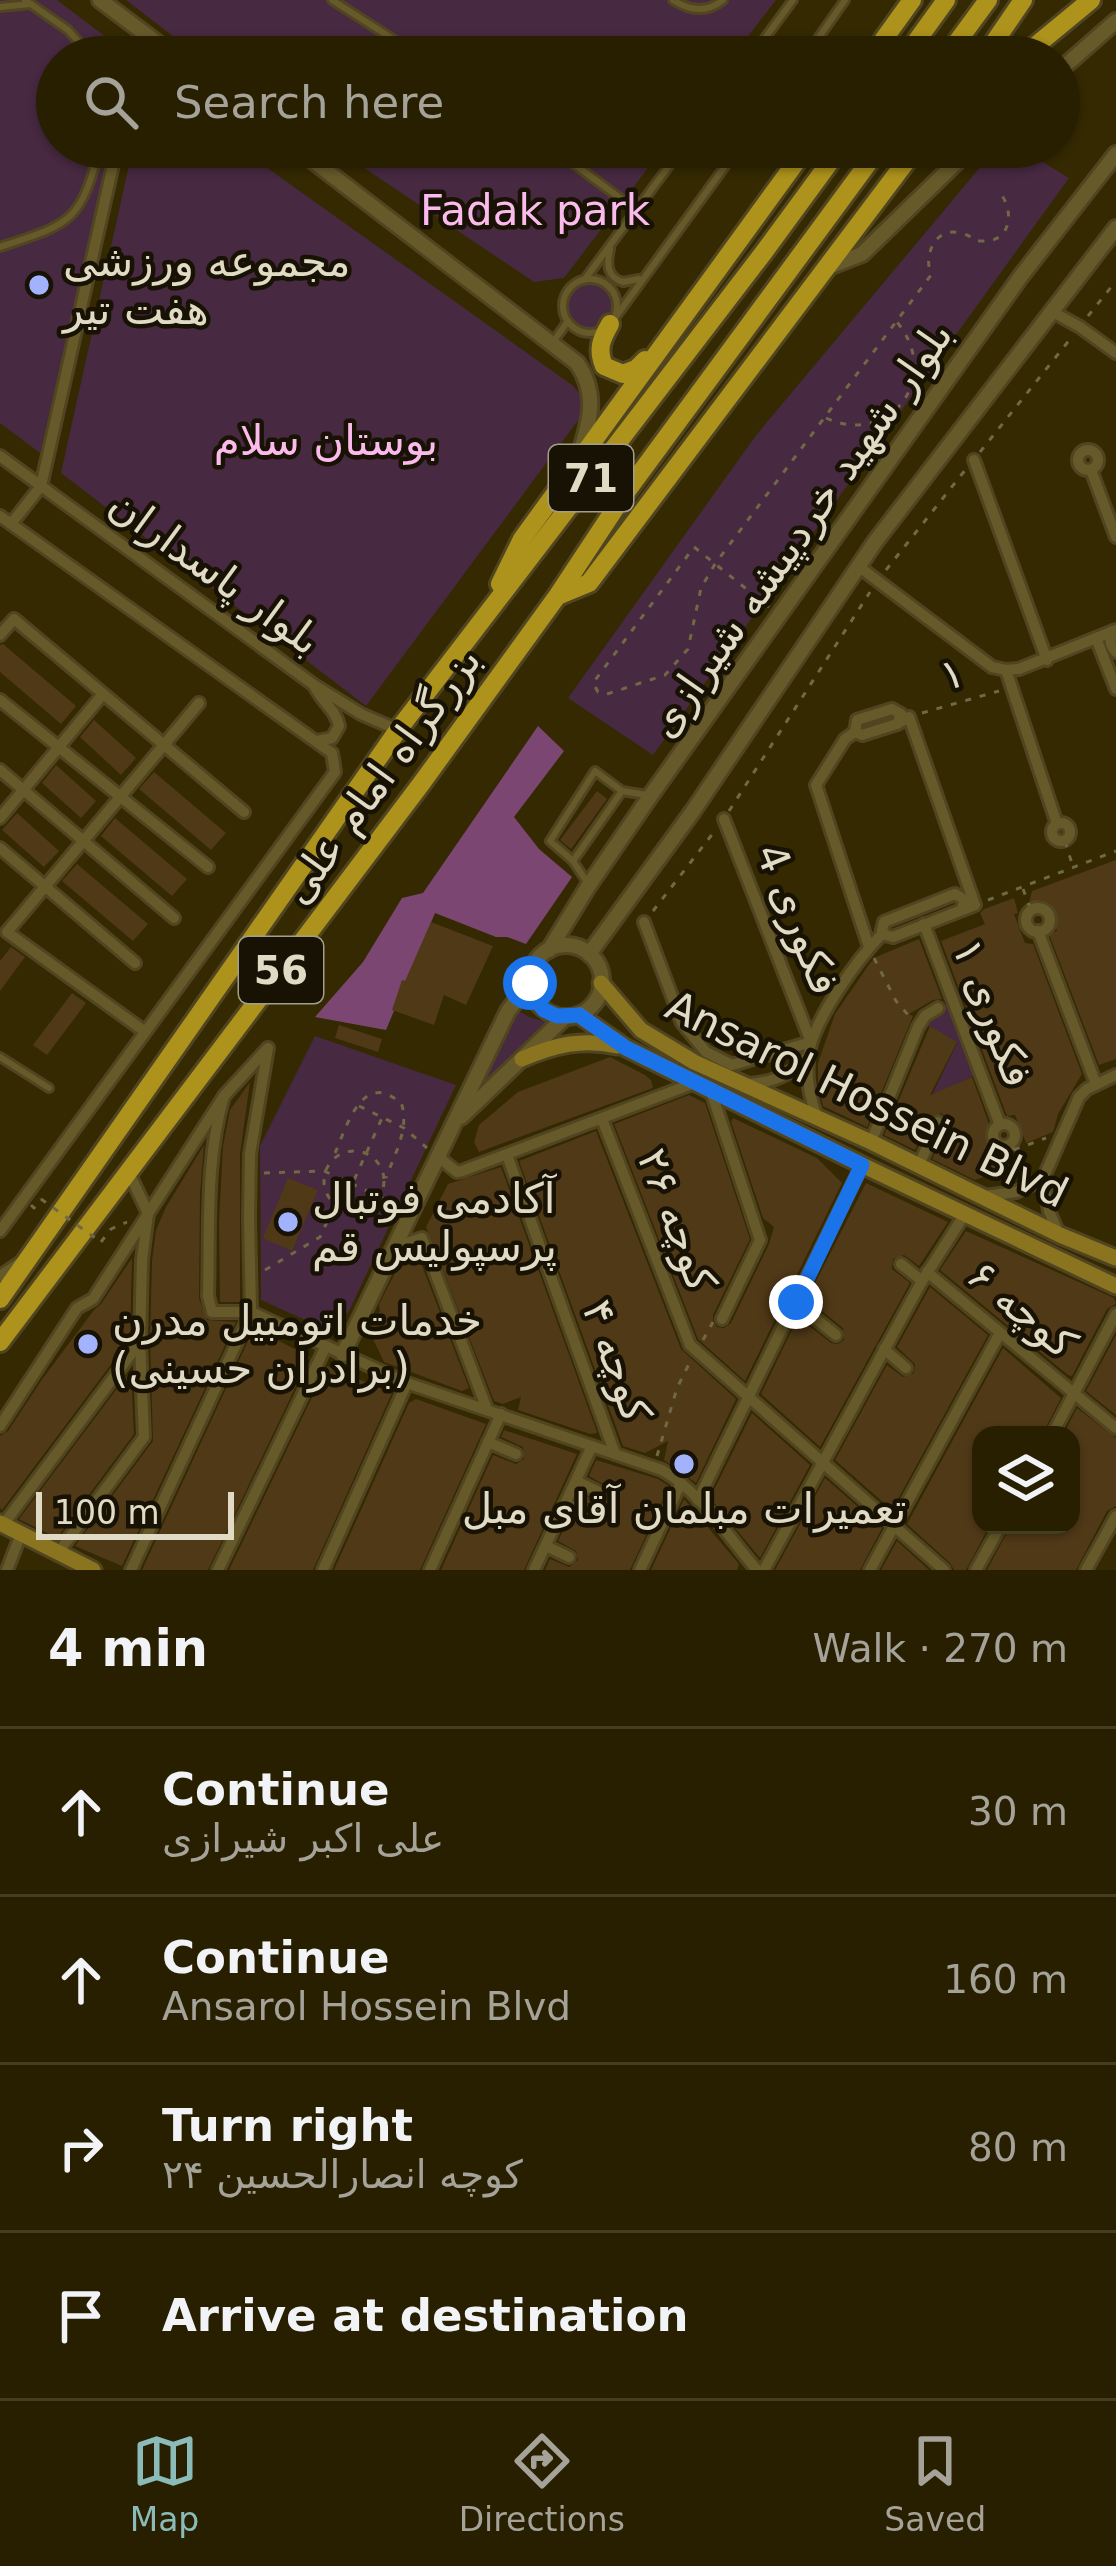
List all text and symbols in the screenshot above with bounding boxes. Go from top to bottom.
search box [36,36,1080,168]
icon: search [78,69,144,135]
text: Search here [174,76,444,129]
park label: Fadak park [420,186,651,235]
place label: مجموعه ورزشی هفت تیر [61,237,351,334]
marker: مجموعه ورزشی هفت تیر [26,272,52,298]
street label: بلوار شهید خردپیشه شیرازی [638,312,963,747]
park label: بوستان سلام [214,416,438,465]
road number: 71 [549,445,633,511]
street label: بلوار پاسداران [99,479,330,666]
street label: بزرگراه امام علی [271,637,491,913]
street label: ۱ [934,647,970,701]
street label: فکوری 4 [746,836,850,1002]
street label: فکوری ۱ [943,932,1043,1094]
road number: 56 [239,937,323,1003]
route start [503,956,557,1010]
street label: Ansarol Hossein Blvd [658,980,1076,1218]
street label: کوچه ۲۶ [627,1142,727,1298]
place label: آکادمی فوتبال پرسپولیس قم [312,1173,558,1272]
marker: آکادمی فوتبال پرسپولیس قم [275,1209,301,1235]
street label: کوچه ۶ [958,1250,1086,1368]
route end [769,1275,823,1329]
street label: کوچه ۴ [572,1293,662,1429]
place label: خدمات اتومبیل مدرن (برادران حسینی) [112,1296,482,1393]
marker: خدمات اتومبیل مدرن (برادران حسینی) [75,1331,101,1357]
map controls [972,1426,1080,1534]
button: layers [972,1426,1080,1534]
marker: تعمیرات مبلمان آقای مبل [671,1451,697,1477]
place label: تعمیرات مبلمان آقای مبل [462,1483,906,1533]
scale bar [36,1486,234,1539]
text: 100 m [54,1493,160,1532]
text: 4 min [48,1619,208,1678]
text: Walk · 270 m [813,1626,1068,1671]
text: Continue [162,1763,390,1816]
icon: ahead [48,1779,114,1845]
text: 30 m [968,1789,1068,1834]
text: علی اکبر شیرازی [162,1816,444,1861]
text: Continue [162,1931,390,1984]
icon: ahead [48,1947,114,2013]
text: 160 m [943,1957,1068,2002]
text: Ansarol Hossein Blvd [162,1984,571,2029]
text: Turn right [162,2099,413,2152]
icon: right [48,2115,114,2181]
text: 80 m [968,2125,1068,2170]
text: کوچه انصارالحسین ۲۴ [162,2152,523,2197]
icon: arrive [48,2283,114,2349]
text: Arrive at destination [162,2289,688,2342]
tab: Map [130,2428,199,2539]
tab: Directions [459,2428,625,2539]
tab: Saved [884,2428,986,2539]

